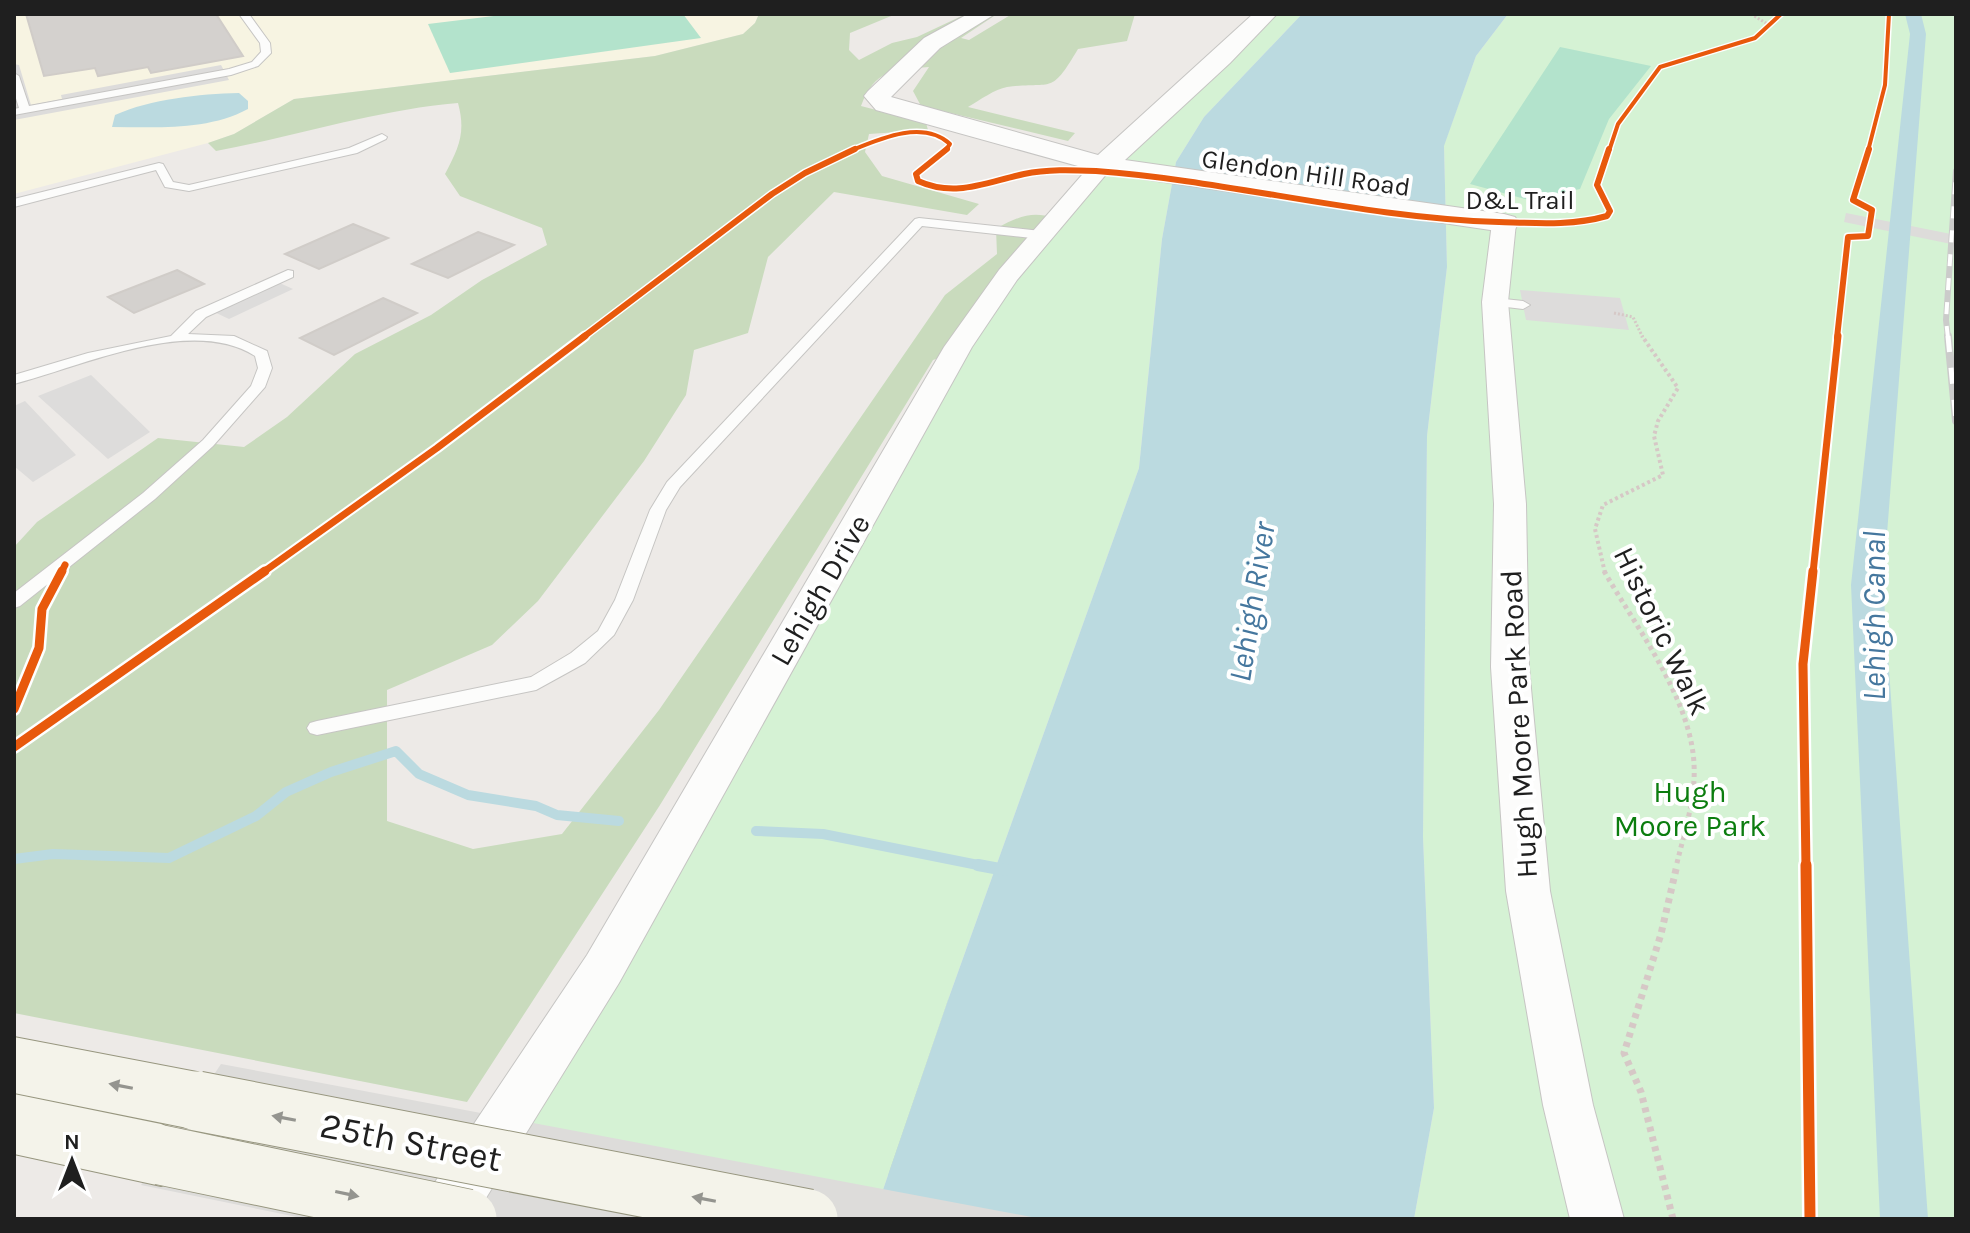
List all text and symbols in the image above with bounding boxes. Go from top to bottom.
street label: Glendon Hill Road [1200,143,1412,203]
street label: D&L Trail [1465,185,1575,216]
street label: Lehigh Drive [762,508,878,672]
water label: Lehigh River [1221,518,1283,685]
water label: Lehigh Canal [1856,531,1893,701]
street label: Historic Walk [1606,541,1718,721]
street label: Hugh Moore Park Road [1493,569,1545,879]
park label: Hugh Moore Park [1614,774,1766,844]
one-way arrow [108,1079,133,1092]
street label: 25th Street [317,1104,505,1180]
one-way arrow [271,1111,296,1123]
north arrow [32,1121,112,1201]
text: N [64,1129,80,1155]
one-way arrow [334,1188,359,1201]
one-way arrow [691,1192,716,1205]

